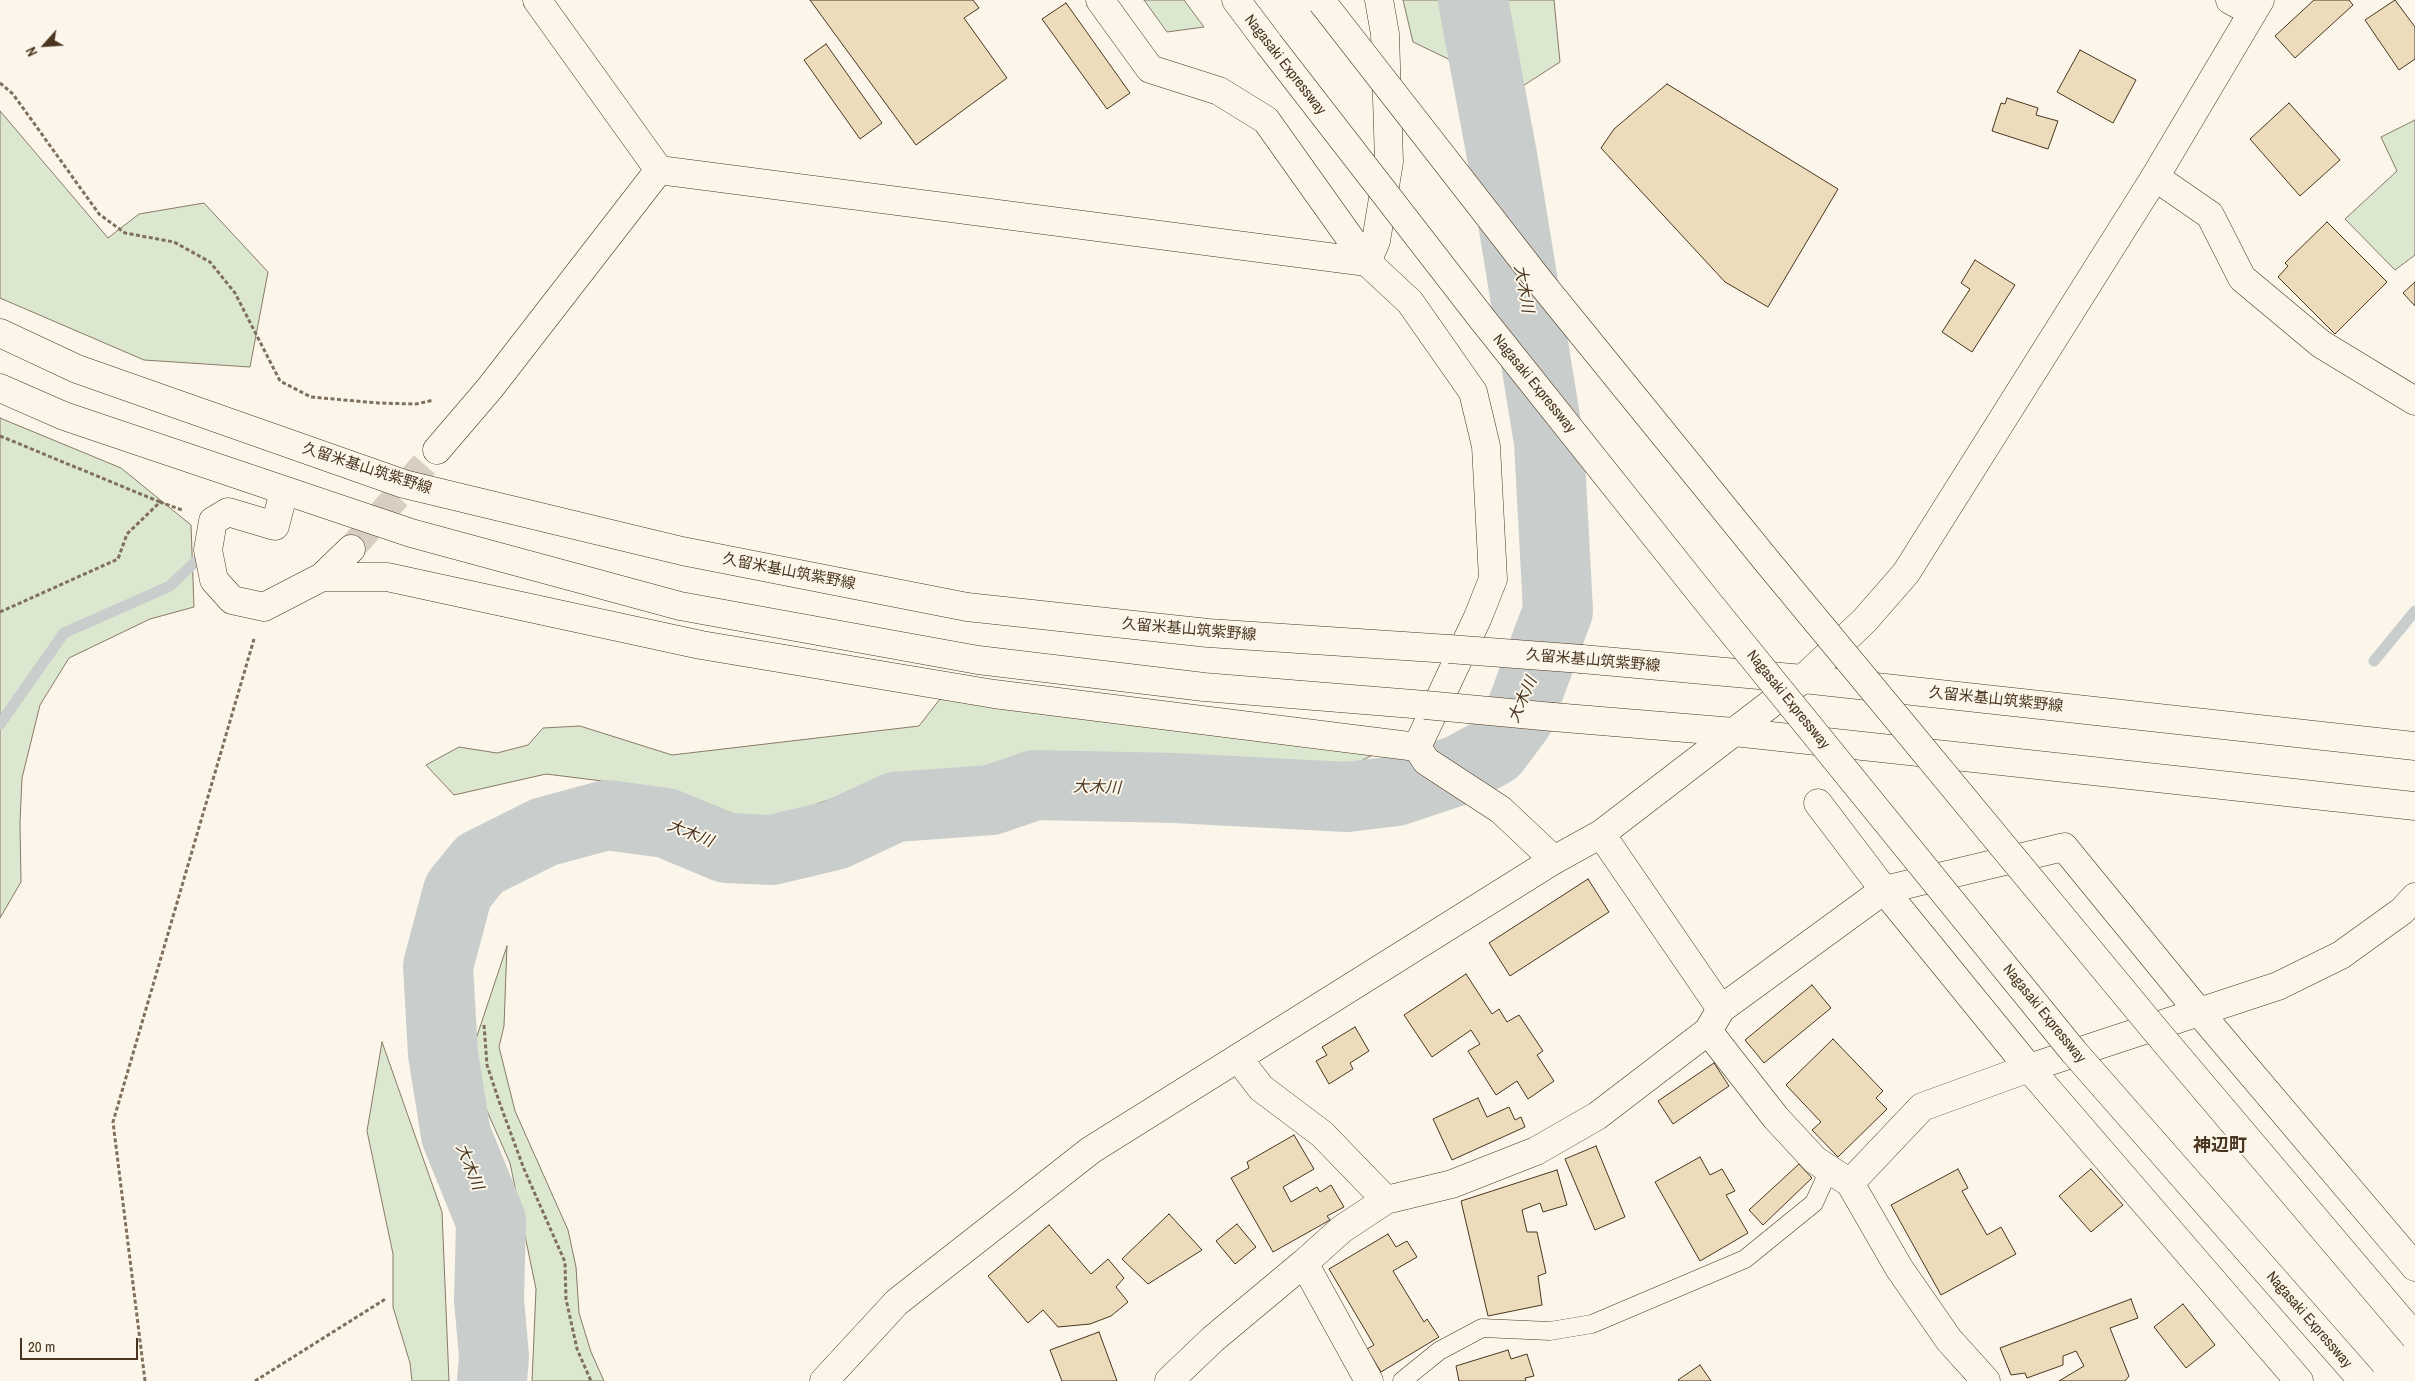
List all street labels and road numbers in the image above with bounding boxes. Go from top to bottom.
street label: Nagasaki Expressway [1240,12,1330,118]
street label: Nagasaki Expressway [1489,331,1579,437]
street label: 久留米基山筑紫野線 [300,440,434,498]
street label: 久留米基山筑紫野線 [721,550,857,594]
street label: 久留米基山筑紫野線 [1121,615,1257,645]
street label: 久留米基山筑紫野線 [1525,646,1661,676]
street label: Nagasaki Expressway [1743,647,1833,753]
street label: 久留米基山筑紫野線 [1928,684,2064,716]
street label: Nagasaki Expressway [1999,961,2089,1067]
street label: Nagasaki Expressway [2262,1268,2356,1372]

